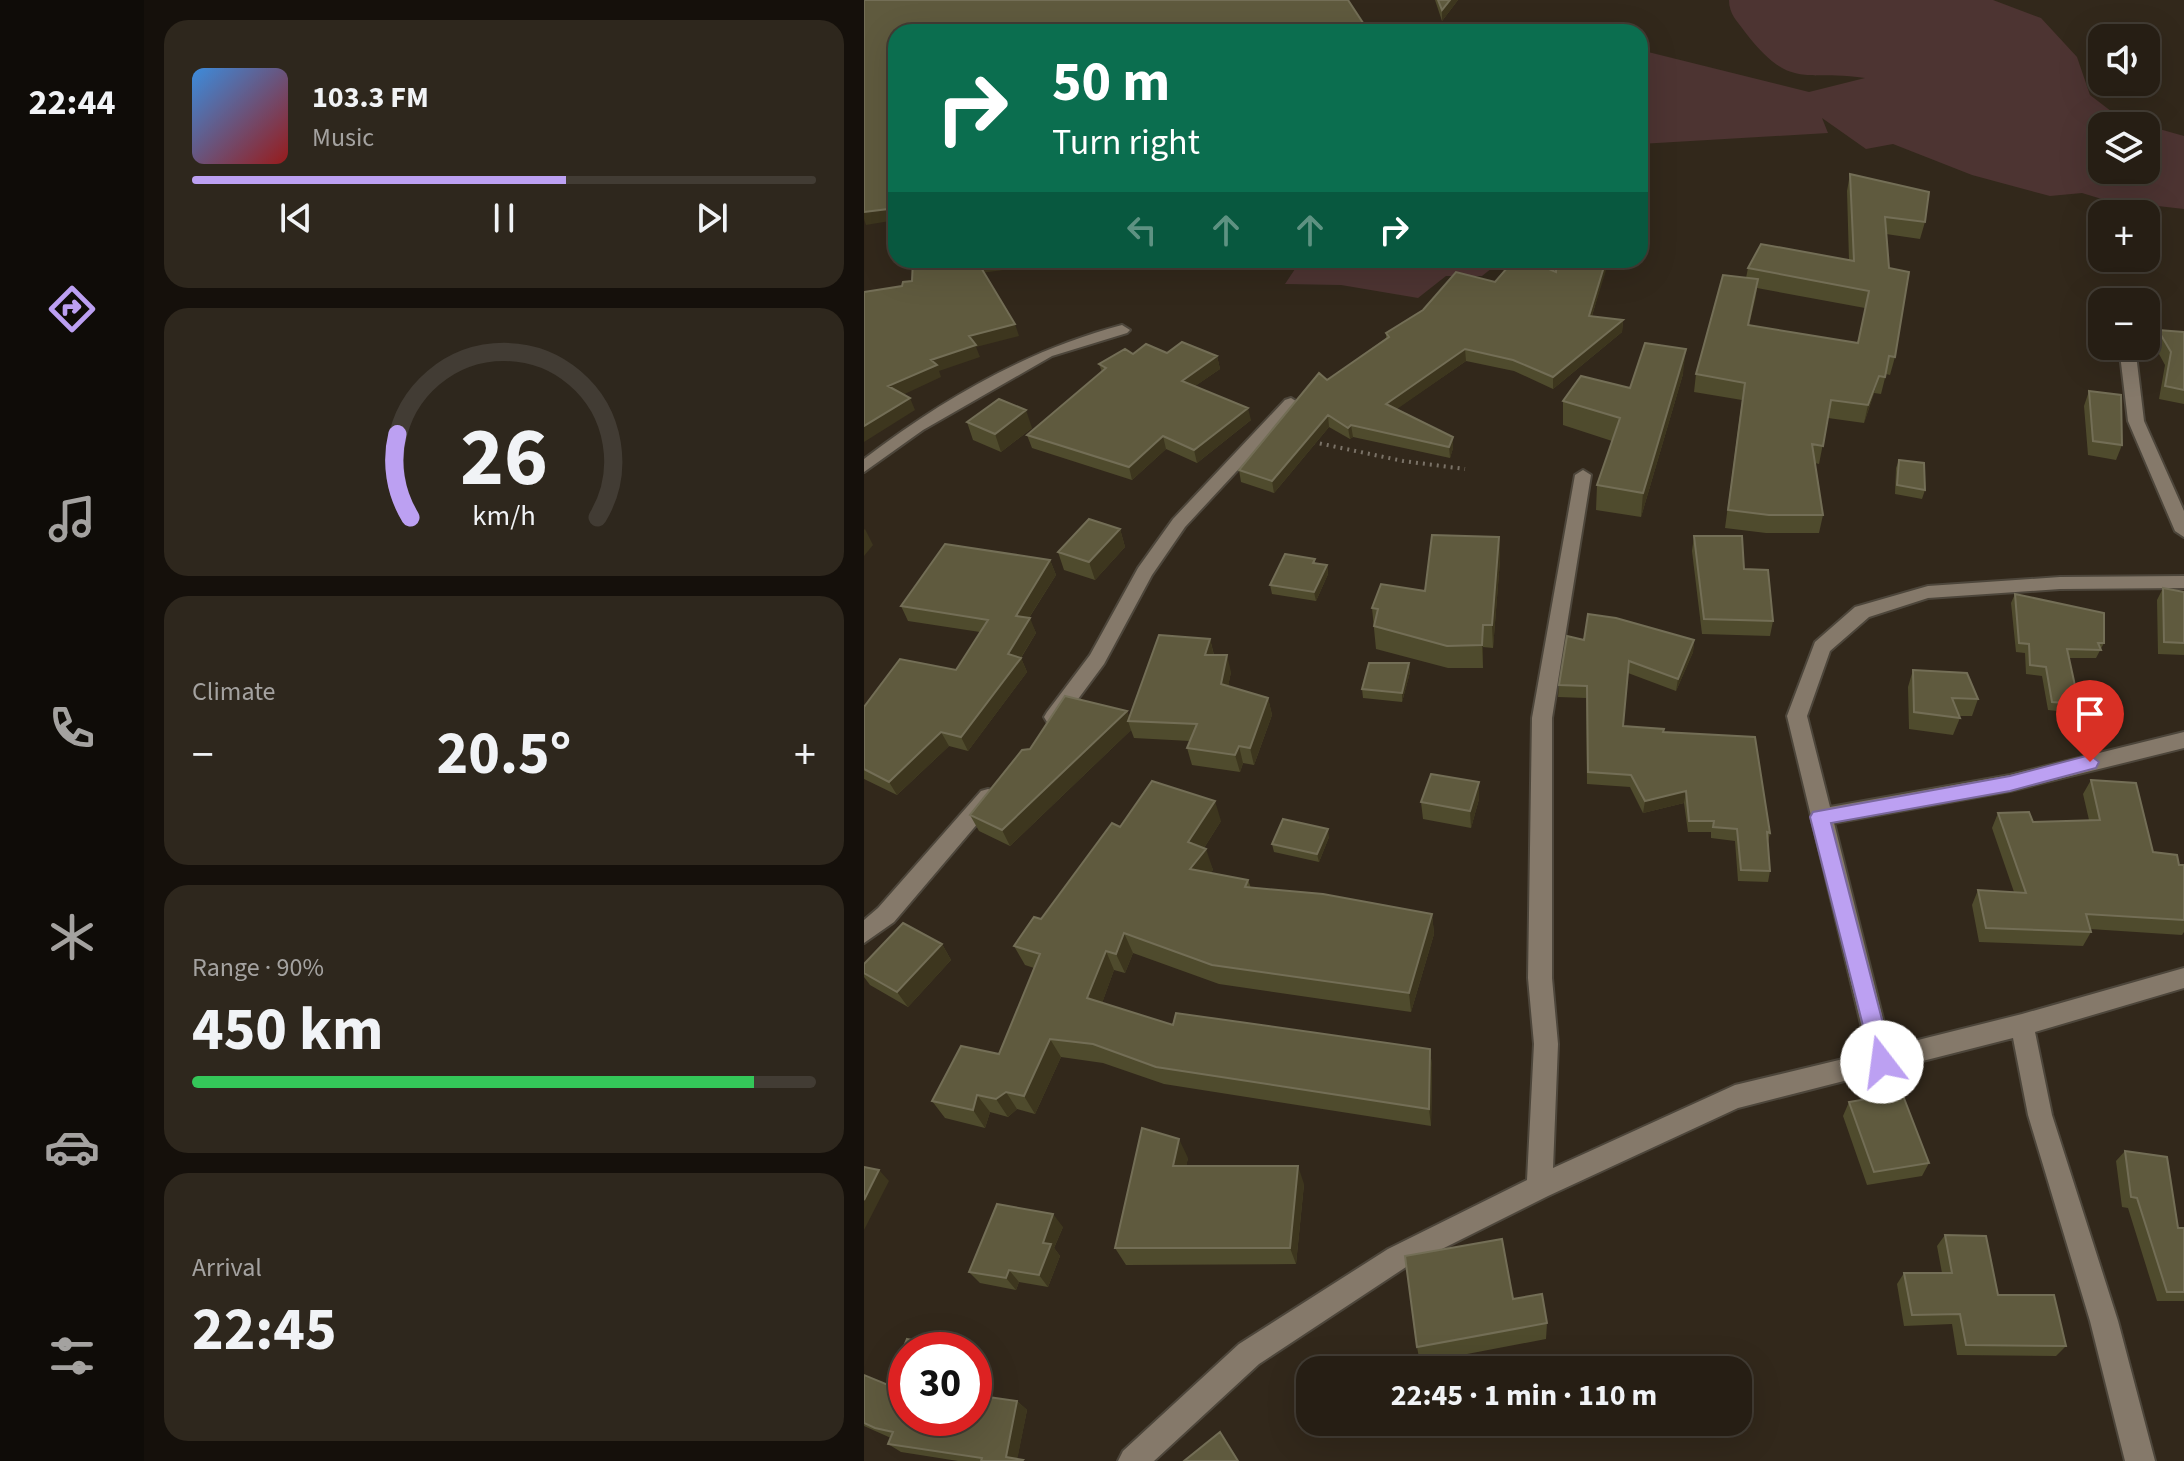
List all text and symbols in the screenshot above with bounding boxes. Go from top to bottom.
map controls [2088,24,2160,360]
button: sound [2088,24,2160,96]
text: 50 m [1052,43,1170,122]
icon: right [920,56,1024,160]
text: 103.3 FM [312,76,429,119]
text: 22:44 [29,77,115,128]
button: layers [2088,112,2160,184]
text: Turn right [1052,117,1200,168]
text: Music [312,119,374,156]
icon: previous [274,196,318,240]
icon: pause [482,196,526,240]
icon: next [690,196,734,240]
button: + [2088,200,2160,272]
icon: left [1120,208,1164,252]
icon: ahead [1204,208,1248,252]
icon: ahead [1288,208,1332,252]
icon: right [1372,208,1416,252]
icon: directions [44,281,100,337]
button: − [2088,288,2160,360]
text: 26 [460,399,548,517]
icon: music [44,491,100,547]
text: km/h [472,496,536,536]
text: Climate [192,673,276,710]
pin [2056,680,2124,762]
icon: arrive [2068,692,2112,736]
icon: phone [44,700,100,756]
text: 20.5° [437,712,571,797]
text: − [192,724,214,787]
text: + [794,724,816,787]
icon: climate [44,909,100,965]
text: Range · 90% [192,949,324,986]
text: 450 km [192,988,383,1073]
position arrow [1840,1020,1924,1104]
icon: car [44,1119,100,1175]
text: Arrival [192,1249,262,1286]
text: 22:45 [192,1288,337,1373]
icon: filters [44,1328,100,1384]
speed limit sign: 30 [888,1332,992,1436]
text: 22:45 · 1 min · 110 m [1391,1374,1657,1417]

